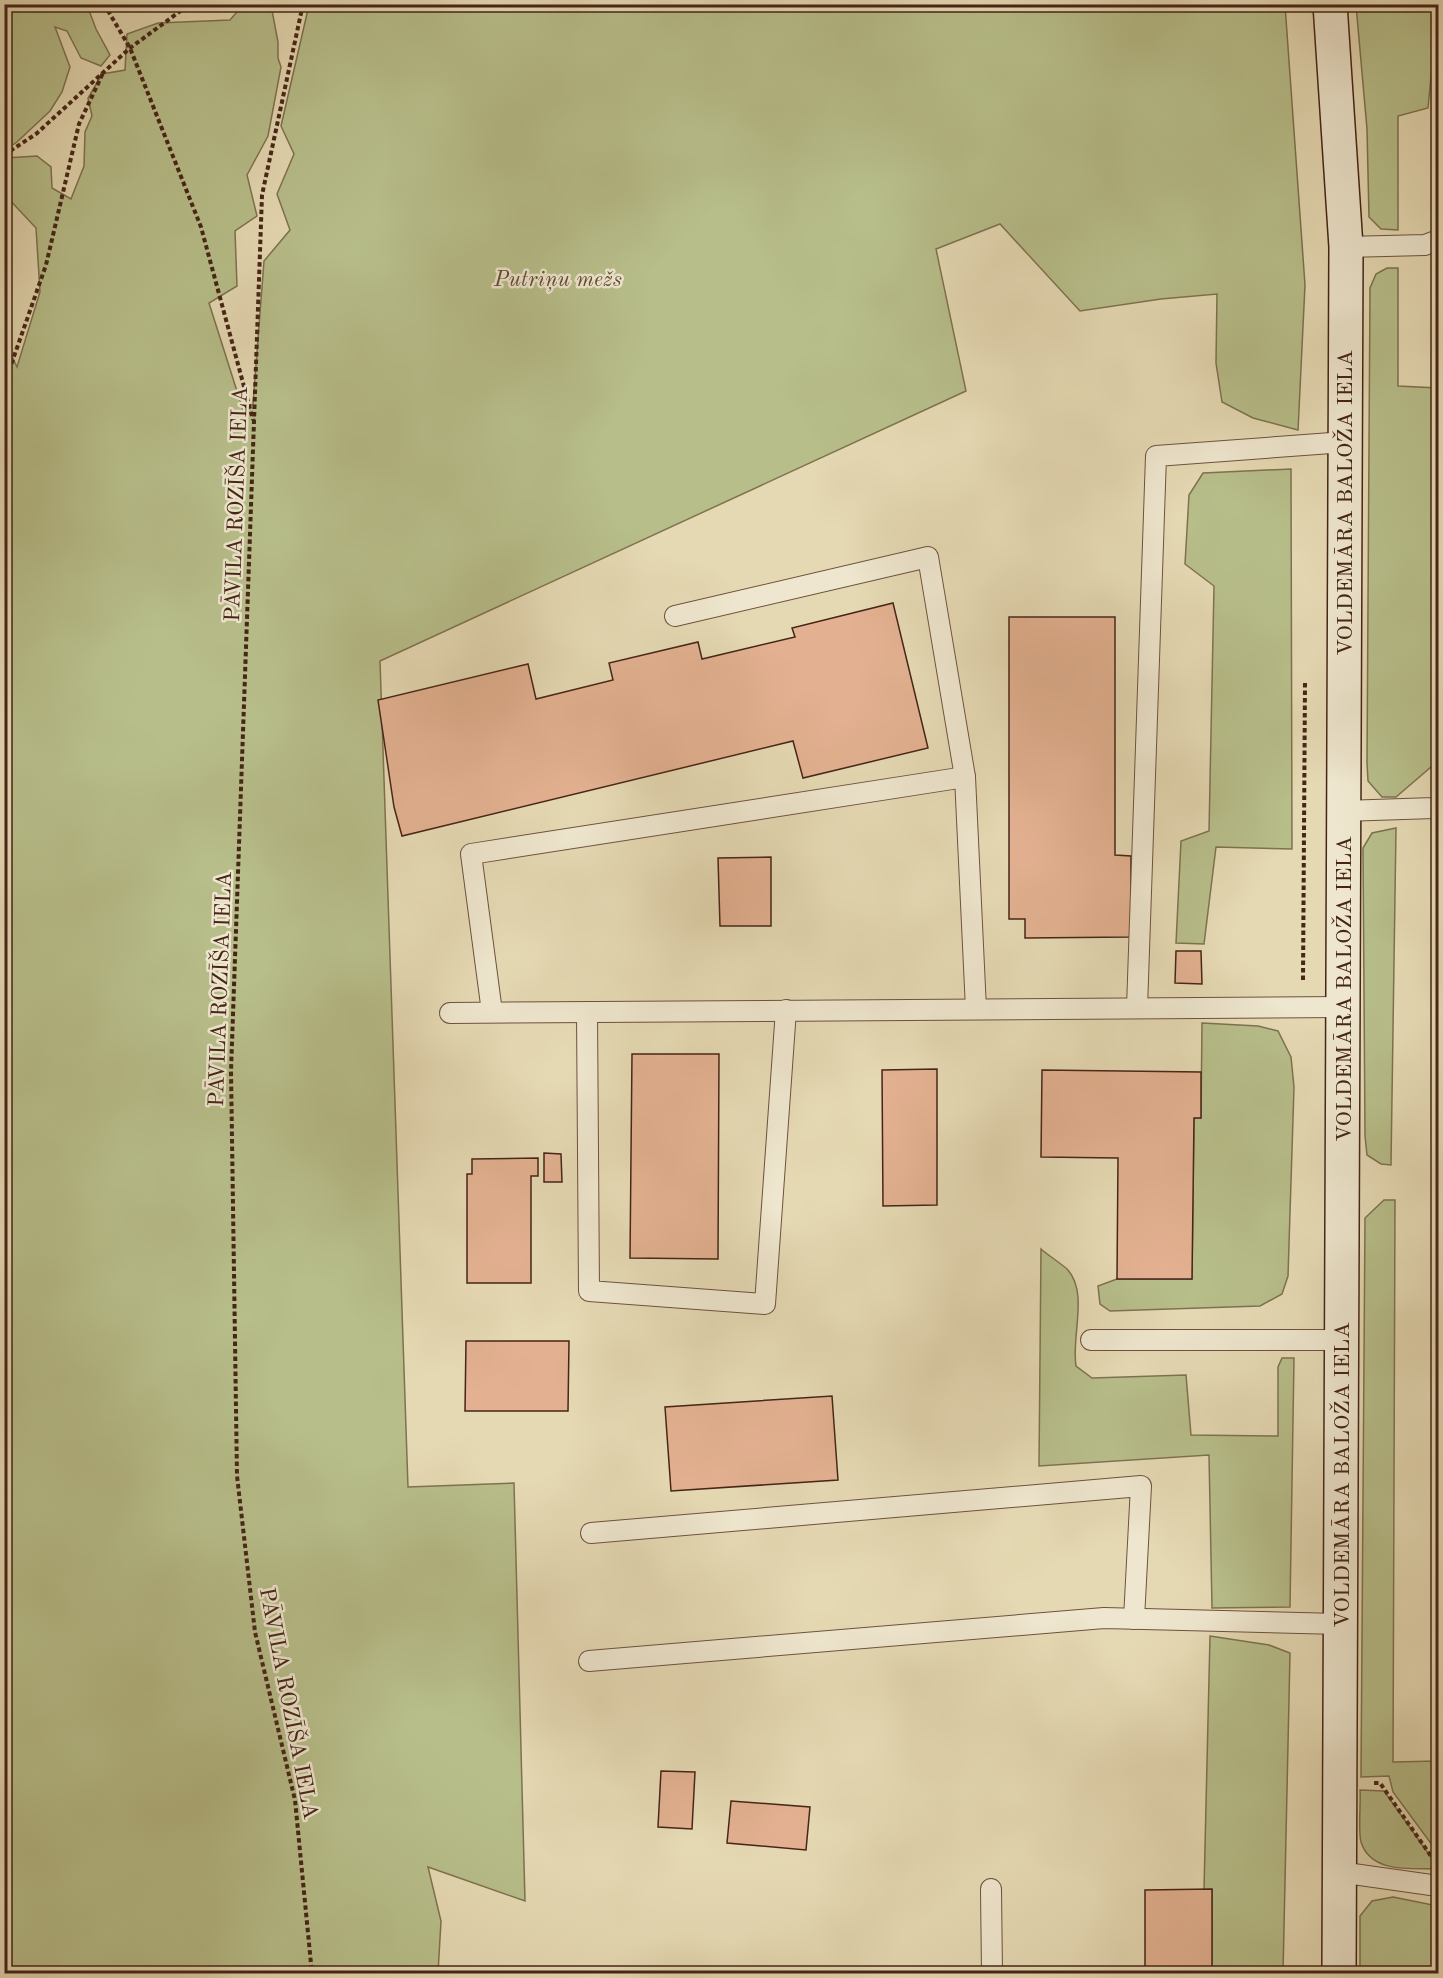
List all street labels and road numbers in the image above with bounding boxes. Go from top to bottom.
street label: VOLDEMĀRA BALOŽA IELA [1332,350,1357,656]
street label: PĀVILA ROZĪŠA IELA [219,386,252,622]
street label: VOLDEMĀRA BALOŽA IELA [1331,836,1356,1142]
street label: PĀVILA ROZĪŠA IELA [203,871,236,1107]
street label: VOLDEMĀRA BALOŽA IELA [1329,1322,1354,1628]
street label: PĀVILA ROZĪŠA IELA [255,1585,324,1821]

